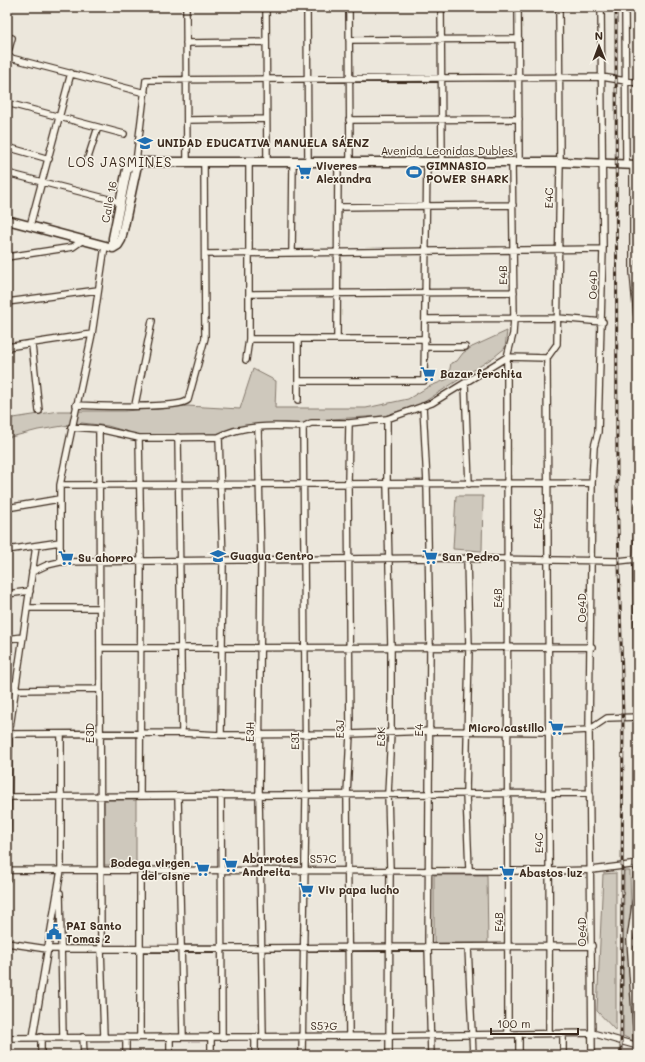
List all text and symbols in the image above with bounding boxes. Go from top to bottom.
north arrow [579,26,619,66]
text: N [595,28,603,43]
school or university icon: UNIDAD EDUCATIVA MANUELA SÁENZ [136,134,154,152]
place label: UNIDAD EDUCATIVA MANUELA SÁENZ [157,135,370,150]
street label: Avenida Leonidas Dubles [381,143,513,158]
district label: LOS JASMINES [68,153,172,170]
place label: Viveres Alexandra [316,158,372,186]
place label: GIMNASIO POWER SHARK [426,158,509,186]
supermarket icon: Viveres Alexandra [295,163,313,181]
sports icon: GIMNASIO POWER SHARK [405,163,423,181]
street label: Calle 16 [97,180,120,224]
street label: E4C [541,187,556,208]
street label: E4B [495,265,510,285]
street label: Oe4D [585,270,600,300]
supermarket icon: Bazar ferchita [419,365,437,383]
place label: Bazar ferchita [440,366,522,381]
street label: E4C [530,509,545,529]
school or university icon: Guagua Centro [209,547,227,565]
place label: Guagua Centro [230,548,314,563]
supermarket icon: San Pedro [421,548,439,566]
supermarket icon: Su ahorro [57,549,75,567]
place label: San Pedro [442,549,500,564]
place label: Su ahorro [78,550,133,565]
street label: E4B [490,588,505,608]
street label: Oe4D [574,593,589,623]
street label: E3J [332,719,347,739]
supermarket icon: Micro castillo [547,719,565,737]
place label: Micro castillo [468,720,544,735]
street label: E3H [242,721,257,742]
street label: E3D [82,723,97,743]
street label: E4 [411,723,426,736]
street label: E3K [373,727,388,747]
street label: E3I [287,732,302,750]
street label: E4C [531,832,546,853]
place label: Abarrotes Andreita [242,851,299,879]
street label: S57C [310,851,336,866]
place label: Bodega virgen del cisne [110,855,190,883]
supermarket icon: Abarrotes Andreita [221,856,239,874]
supermarket icon: Bodega virgen del cisne [193,860,211,878]
supermarket icon: Abastos luz [498,864,516,882]
place label: Abastos luz [519,865,583,880]
supermarket icon: Viv papa lucho [297,881,315,899]
place label: Viv papa lucho [318,882,399,897]
street label: E4B [491,912,506,932]
street label: Oe4D [574,917,589,947]
place label: PAI Santo Tomas 2 [66,918,122,946]
public building icon: PAI Santo Tomas 2 [45,923,63,941]
scale bar [491,1010,578,1036]
text: 100 m [497,1015,531,1031]
street label: S57G [310,1018,338,1033]

